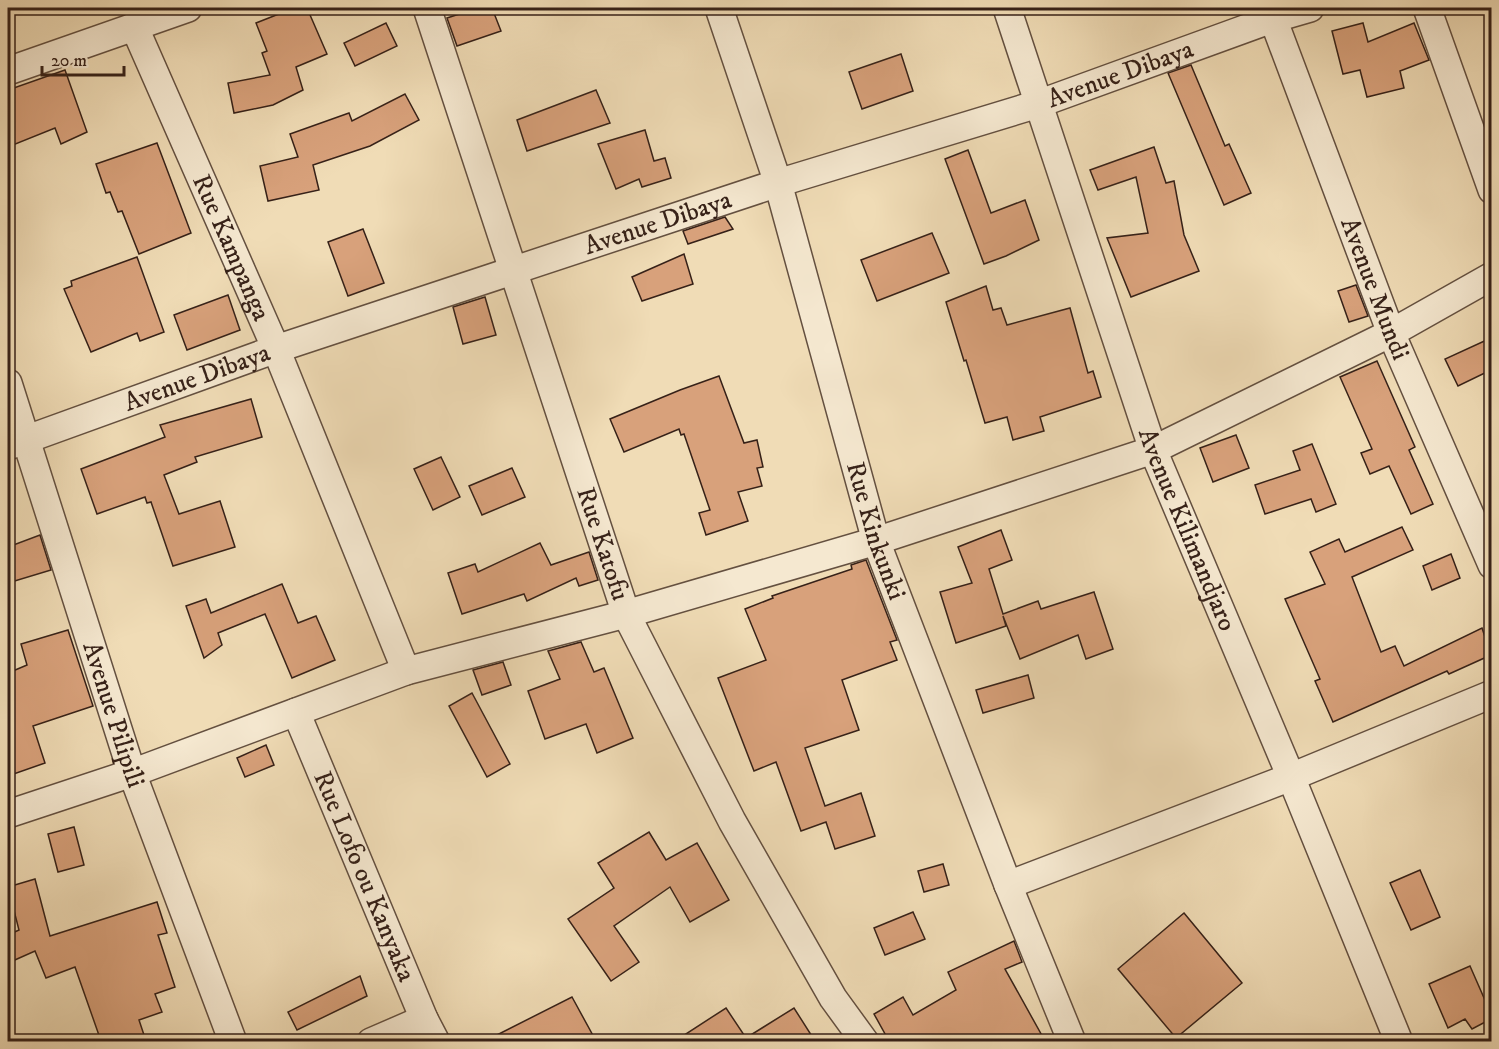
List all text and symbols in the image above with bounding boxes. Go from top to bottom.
street label: Avenue Dibaya [1043,32,1198,116]
scale bar [42,39,124,77]
text: 20 m [51,50,87,72]
street label: Rue Kampanga [185,169,278,326]
street label: Avenue Dibaya [580,183,736,263]
street label: Avenue Mundi [1333,213,1417,365]
street label: Avenue Dibaya [119,336,275,419]
street label: Avenue Kilimandjaro [1130,424,1244,636]
street label: Rue Kinkunki [839,458,914,605]
street label: Rue Katofu [569,483,637,605]
street label: Avenue Pilipili [75,638,152,792]
street label: Rue Lofo ou Kanyaka [306,766,423,986]

